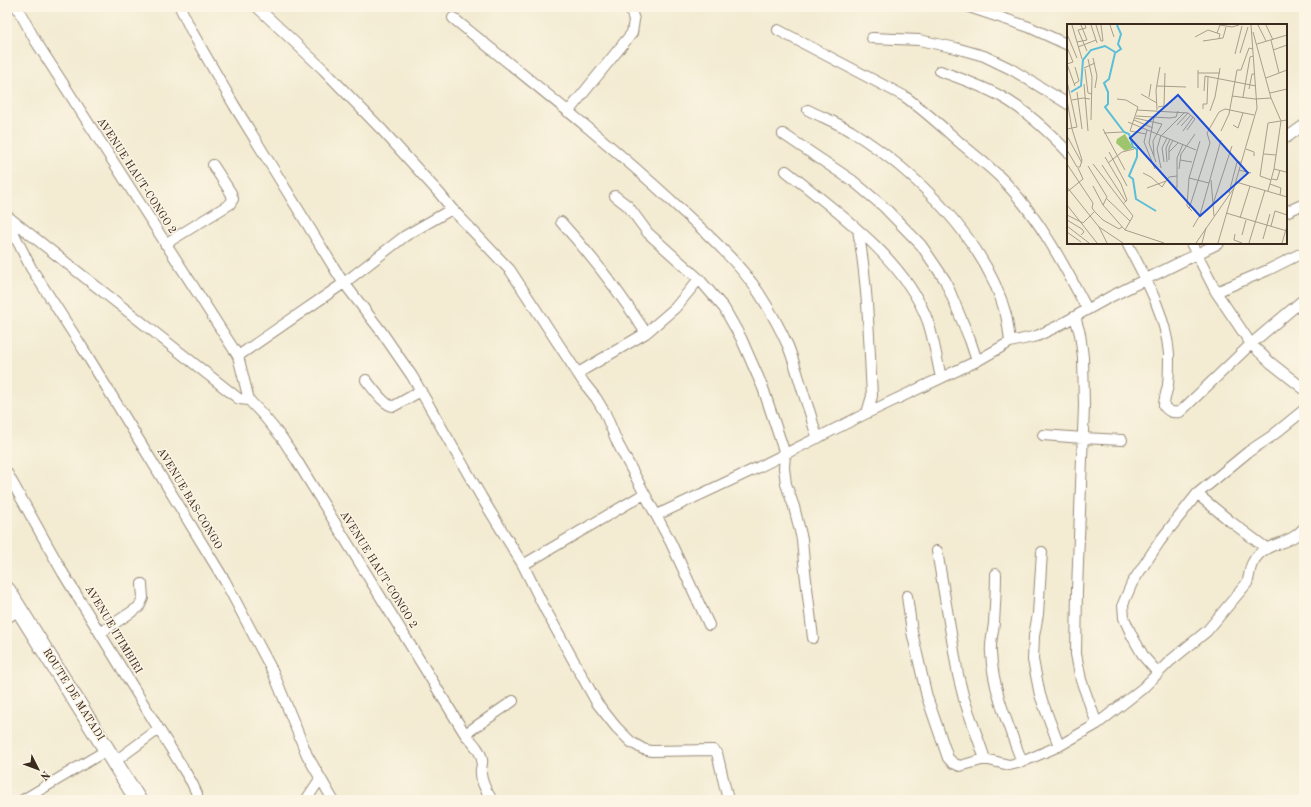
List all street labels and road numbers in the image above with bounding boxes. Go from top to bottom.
street label: AVENUE HAUT-CONGO 2 [94,116,178,236]
street label: AVENUE BAS-CONGO [154,446,224,552]
street label: AVENUE HAUT-CONGO 2 [337,510,419,630]
street label: AVENUE ITIMBIRI [82,584,144,676]
street label: ROUTE DE MATADI [40,647,106,743]

